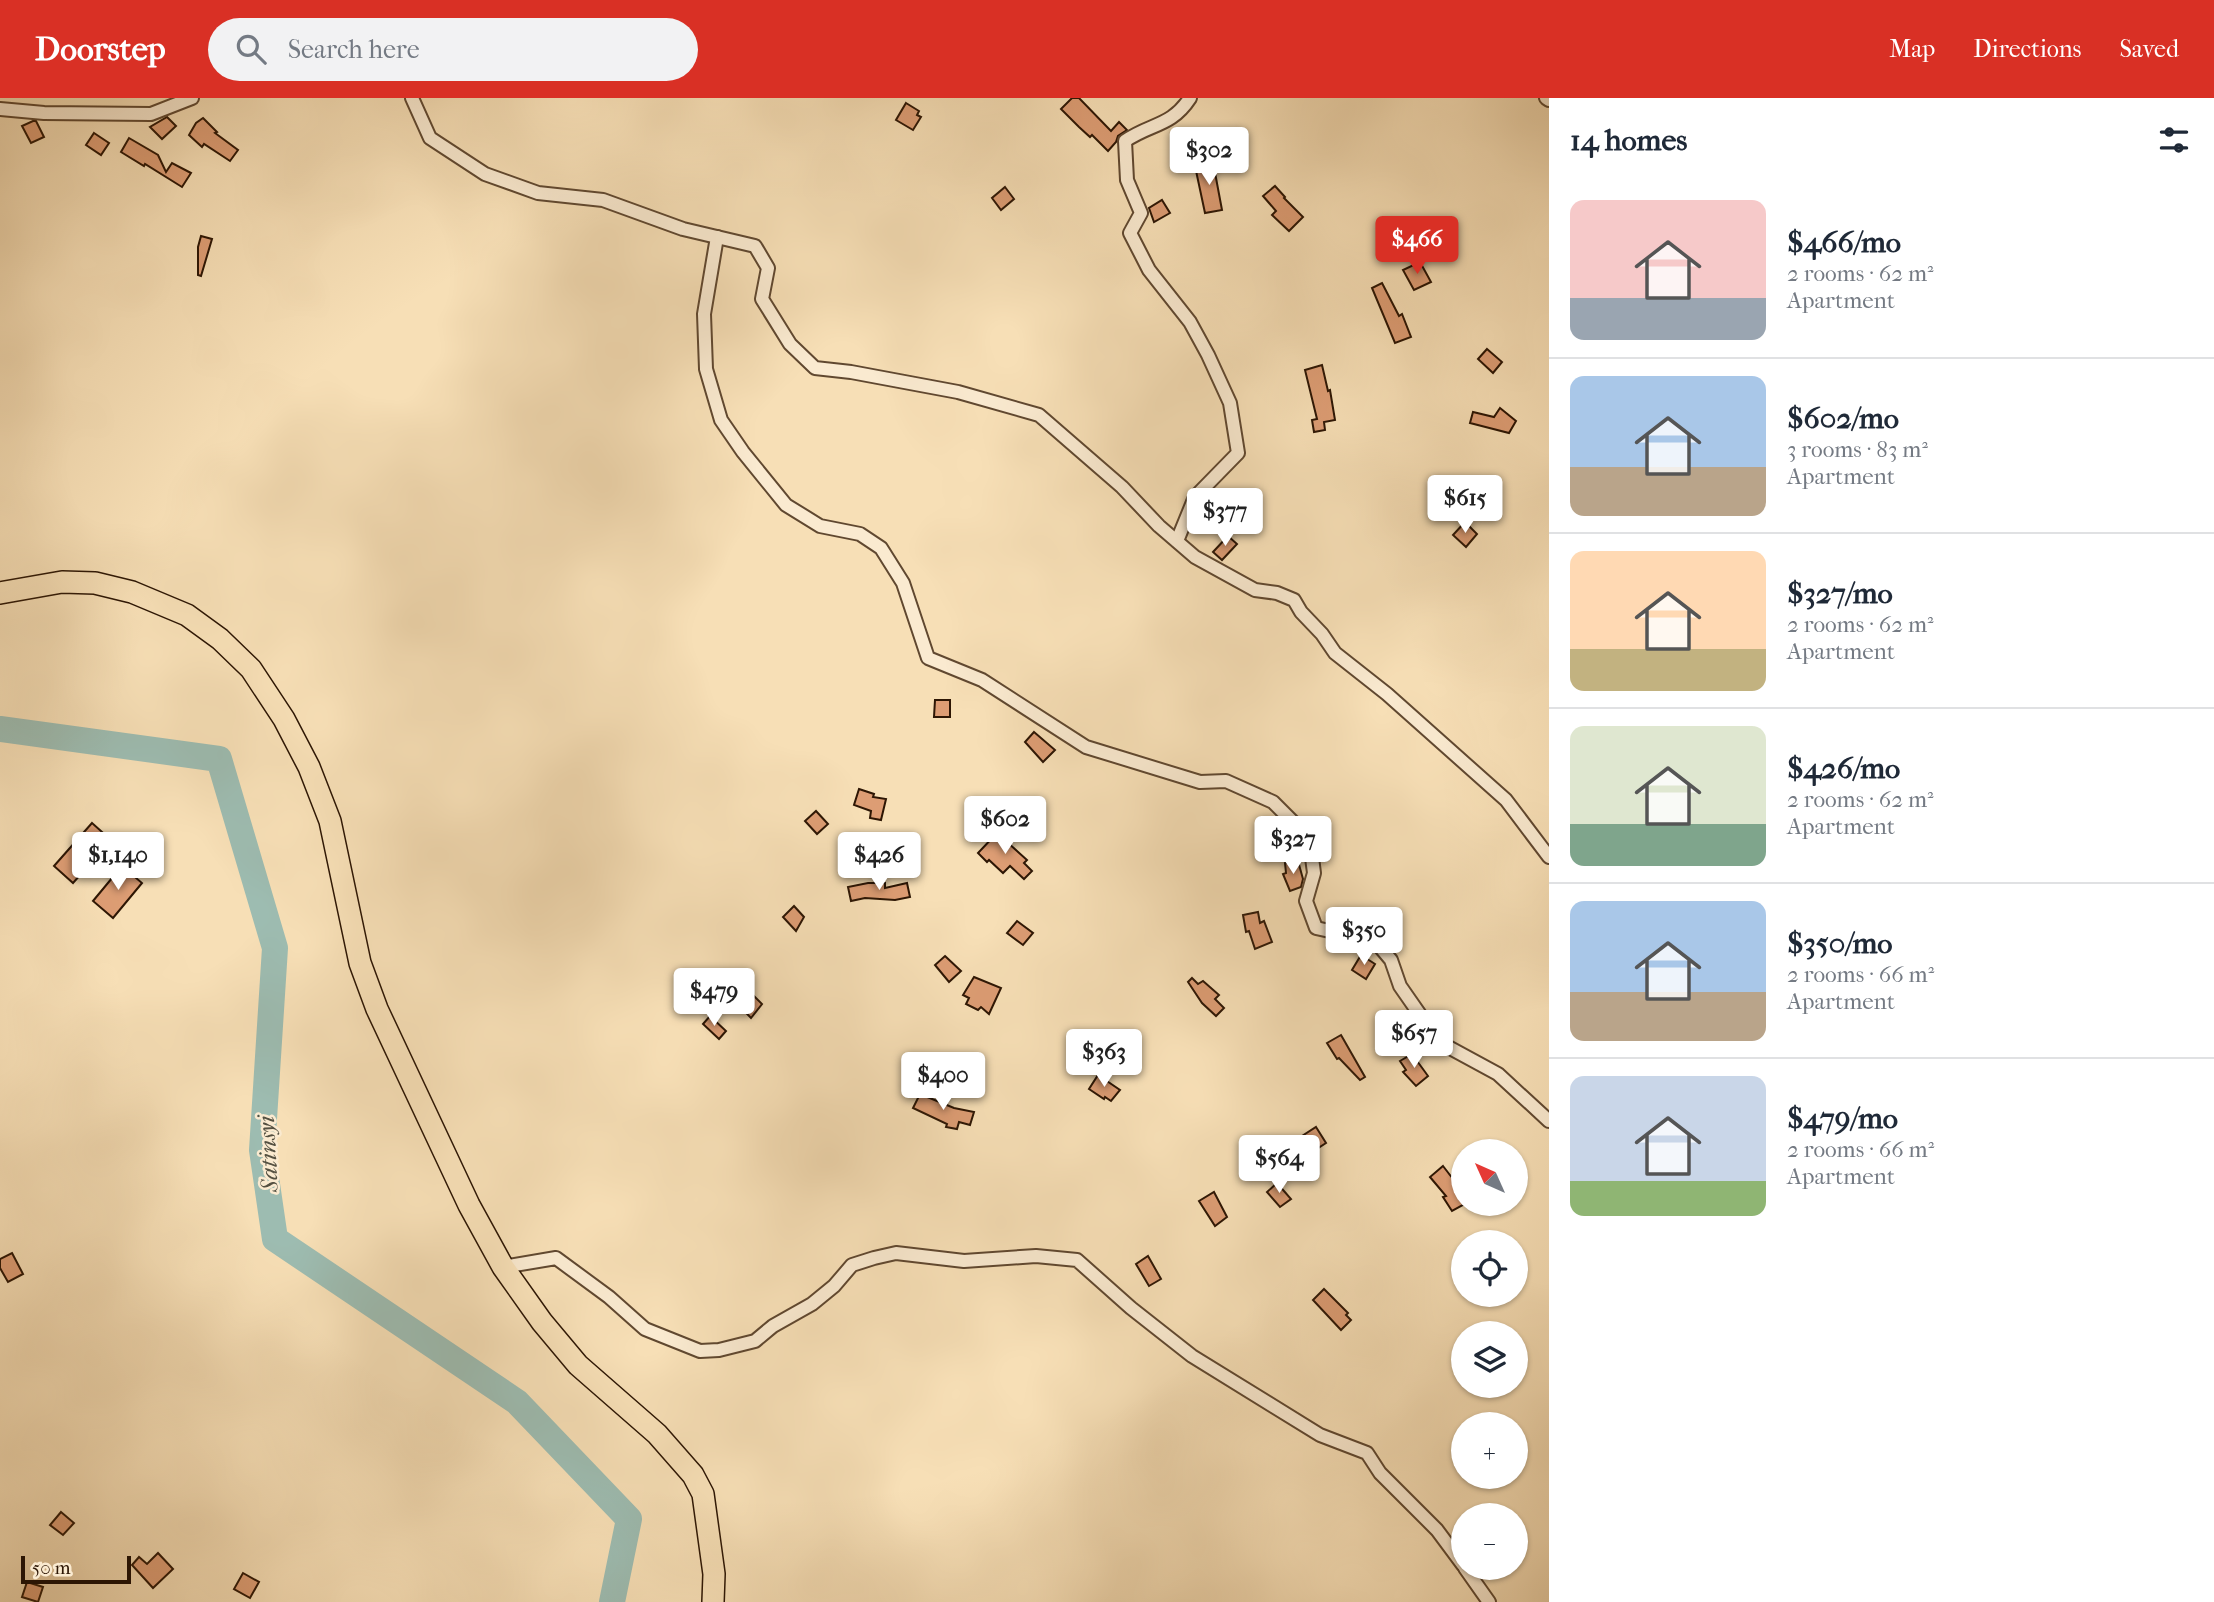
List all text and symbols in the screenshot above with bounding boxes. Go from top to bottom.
search box [208,18,698,81]
text: Doorstep [35,30,166,69]
icon: search [232,30,270,68]
text: Search here [288,34,420,65]
text: Map [1889,35,1935,63]
text: Directions [1973,35,2081,63]
text: Saved [2119,35,2179,63]
icon: filters [2155,121,2193,159]
text: 14 homes [1570,123,1687,158]
pin: $302 [1168,127,1250,187]
text: $302 [1186,136,1232,163]
pin: $466 [1376,216,1458,276]
text: $466 [1391,225,1443,252]
text: $466/mo [1787,225,1901,260]
icon: home [1626,228,1710,312]
text: 2 rooms · 62 m² [1787,260,1934,287]
text: Apartment [1787,287,1895,314]
text: $602/mo [1787,401,1899,436]
icon: home [1626,404,1710,488]
text: 3 rooms · 83 m² [1787,436,1928,463]
text: Apartment [1787,463,1895,490]
pin: $615 [1424,476,1506,535]
text: $615 [1443,484,1487,511]
pin: $377 [1184,489,1266,548]
text: $377 [1203,497,1247,524]
text: $327/mo [1787,576,1893,611]
icon: home [1626,579,1710,663]
text: 2 rooms · 62 m² [1787,611,1934,638]
text: Apartment [1787,638,1895,665]
text: $426/mo [1787,751,1900,786]
icon: home [1626,754,1710,838]
text: 2 rooms · 62 m² [1787,786,1934,813]
pin: $602 [964,796,1046,856]
text: $602 [980,805,1030,832]
text: Apartment [1787,813,1895,840]
pin: $327 [1252,816,1334,876]
text: $327 [1270,825,1316,852]
pin: $1,140 [61,832,175,892]
pin: $426 [838,832,920,892]
text: $1,140 [88,841,148,868]
text: $426 [854,841,904,868]
pin: $350 [1323,908,1405,967]
text: $350 [1342,916,1386,943]
text: $350/mo [1787,926,1893,961]
icon: home [1626,929,1710,1013]
text: 2 rooms · 66 m² [1787,961,1934,988]
pin: $479 [673,968,755,1028]
text: $479 [690,977,738,1004]
text: Apartment [1787,988,1895,1015]
pin: $657 [1373,1010,1455,1070]
text: $657 [1391,1019,1437,1046]
pin: $363 [1063,1030,1145,1089]
text: $363 [1082,1038,1126,1065]
pin: $400 [902,1052,984,1112]
text: $400 [917,1061,969,1088]
text: $479/mo [1787,1101,1898,1136]
icon: home [1626,1104,1710,1188]
water label: Satinsyi [252,1113,284,1194]
pin: $564 [1238,1136,1320,1195]
text: 2 rooms · 66 m² [1787,1136,1934,1163]
north arrow [1451,1139,1528,1216]
map controls [1451,1139,1528,1580]
text: $564 [1255,1144,1303,1171]
text: Apartment [1787,1163,1895,1190]
button: locate [1451,1230,1528,1307]
button: layers [1451,1321,1528,1398]
button: + [1451,1412,1528,1489]
button: − [1451,1503,1528,1580]
scale bar [21,1553,131,1585]
text: 50 m [32,1557,71,1579]

